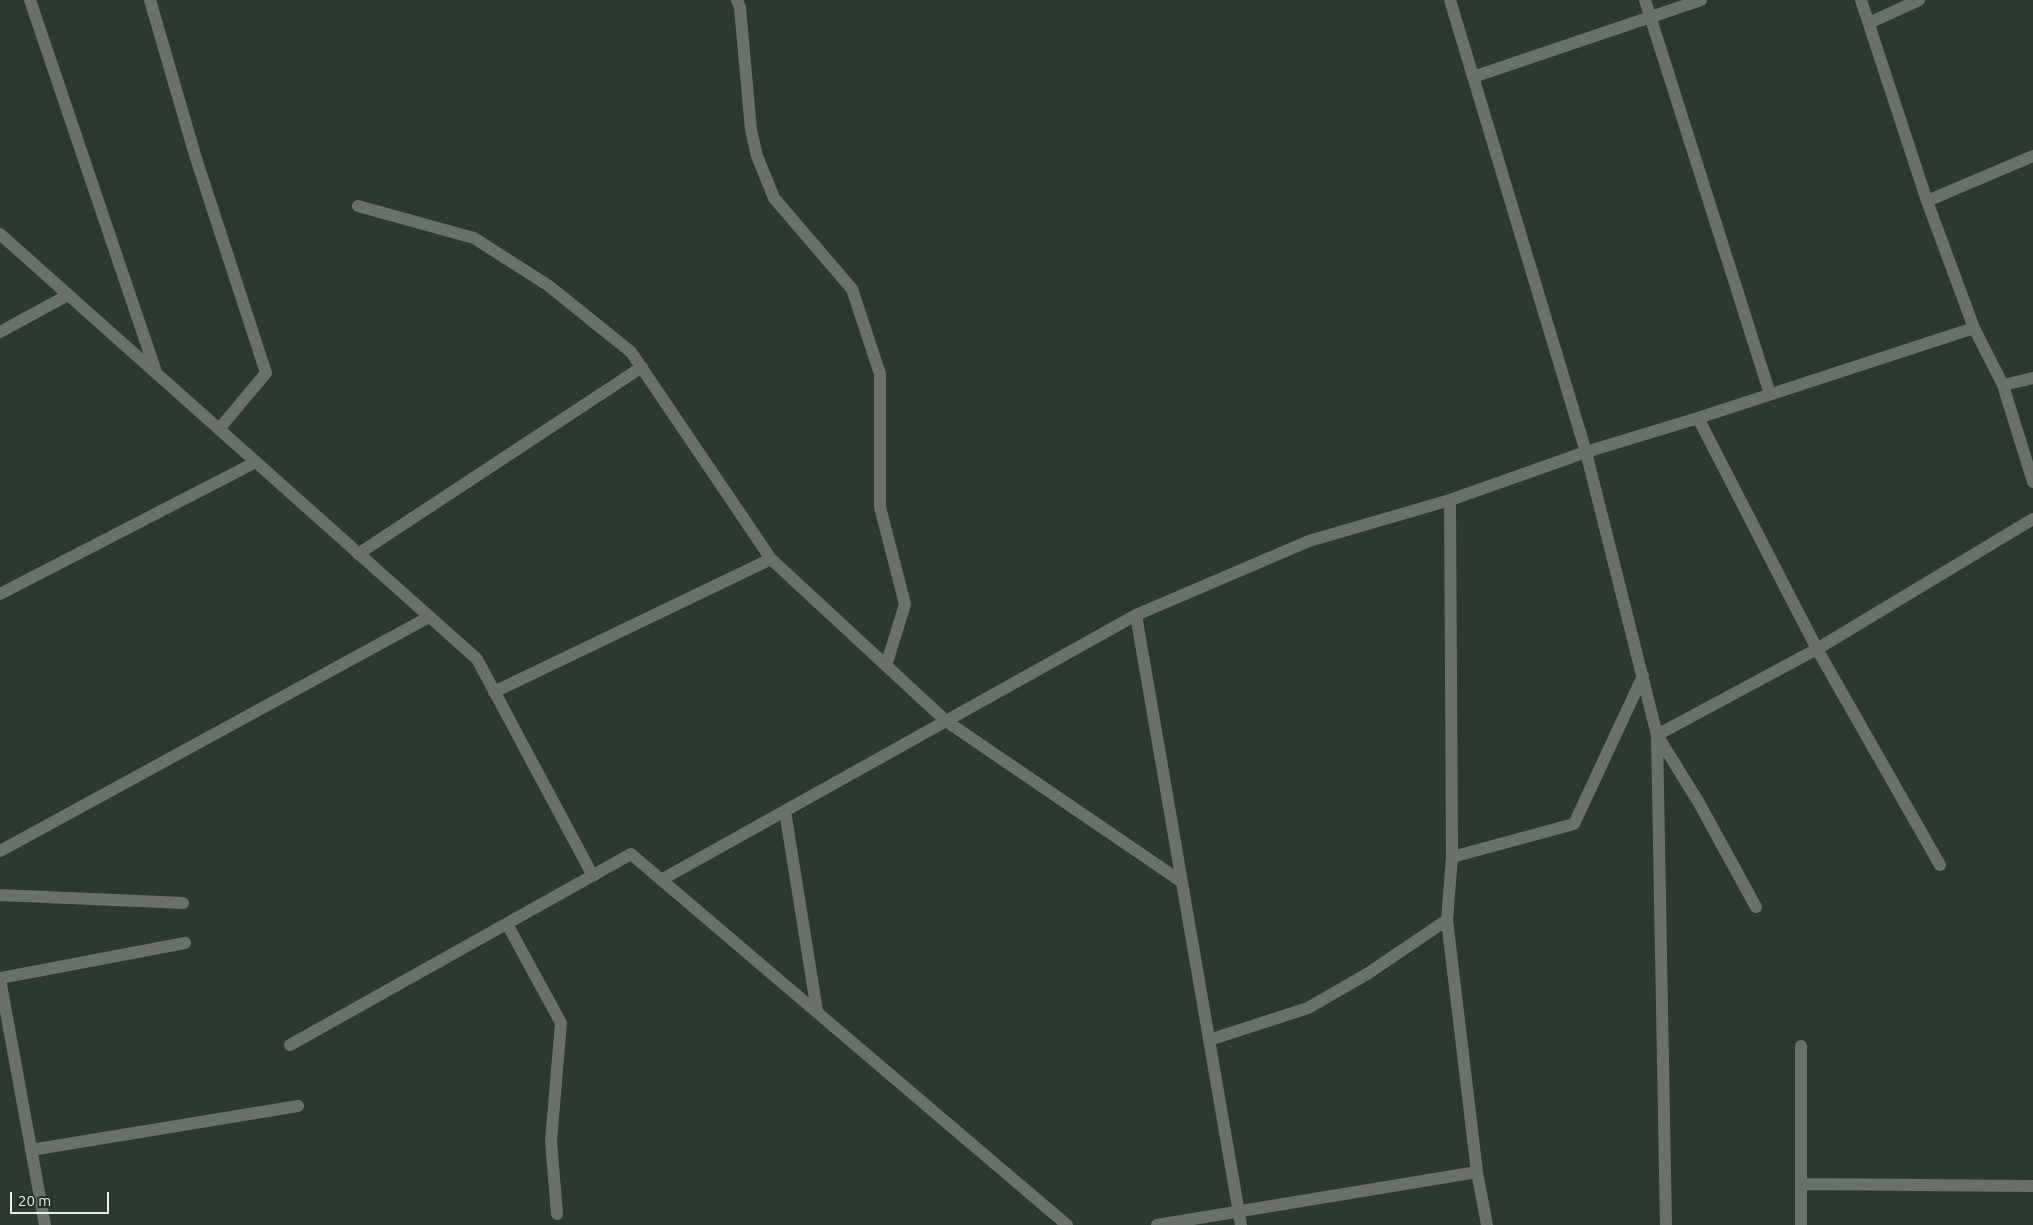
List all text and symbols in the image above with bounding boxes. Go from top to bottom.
scale bar [12,1182,111,1214]
text: 20 m [18,1192,51,1209]

